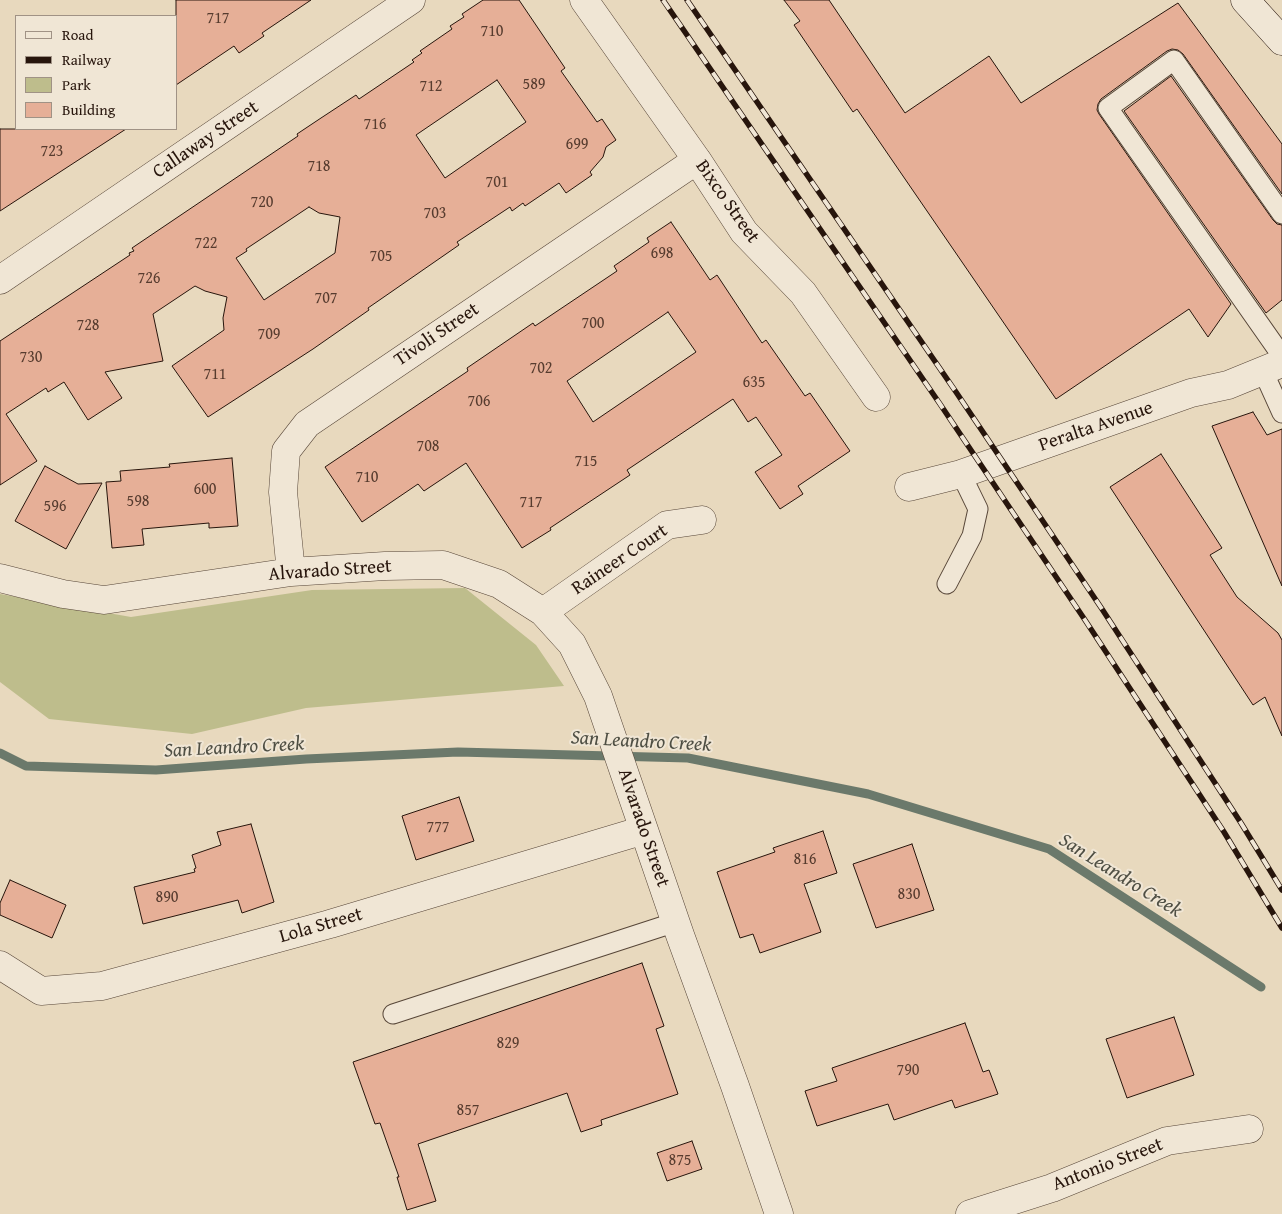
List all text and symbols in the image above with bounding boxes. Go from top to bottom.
house number: 717 [206,9,230,29]
legend [15,15,178,130]
house number: 710 [480,22,504,42]
text: Road [62,24,93,45]
text: Railway [62,49,111,70]
text: Park [62,74,91,95]
house number: 589 [522,75,546,95]
house number: 712 [419,77,443,97]
street label: Callaway Street [149,96,263,184]
text: Building [62,99,115,120]
house number: 716 [363,115,387,135]
house number: 699 [565,135,589,155]
house number: 723 [40,142,64,162]
street label: Bixco Street [690,156,764,248]
house number: 718 [307,157,331,177]
house number: 701 [485,173,509,193]
house number: 720 [250,193,274,213]
house number: 703 [423,204,447,224]
house number: 722 [194,234,218,254]
house number: 698 [650,244,674,264]
house number: 705 [369,247,393,267]
house number: 726 [137,269,161,289]
house number: 707 [314,289,338,309]
street label: Tivoli Street [390,298,484,372]
house number: 700 [581,314,605,334]
house number: 728 [76,316,100,336]
house number: 709 [257,325,281,345]
house number: 730 [19,348,43,368]
house number: 702 [529,359,553,379]
house number: 711 [203,365,227,385]
house number: 635 [742,373,766,393]
house number: 706 [467,392,491,412]
street label: Peralta Avenue [1036,397,1156,457]
house number: 708 [416,437,440,457]
house number: 715 [574,452,598,472]
house number: 710 [355,468,379,488]
house number: 600 [193,480,217,500]
house number: 598 [126,492,150,512]
house number: 717 [519,493,543,513]
house number: 596 [43,497,67,517]
street label: Raineer Court [568,520,672,600]
street label: Alvarado Street [268,555,392,587]
water label: San Leandro Creek [570,726,712,758]
water label: San Leandro Creek [163,732,305,764]
street label: Alvarado Street [612,766,674,890]
house number: 777 [426,818,450,838]
water label: San Leandro Creek [1054,829,1186,923]
house number: 816 [793,850,817,870]
house number: 830 [897,885,921,905]
house number: 890 [155,888,179,908]
street label: Lola Street [277,903,365,949]
house number: 829 [496,1034,520,1054]
house number: 790 [896,1061,920,1081]
house number: 857 [456,1101,480,1121]
street label: Antonio Street [1050,1133,1166,1197]
house number: 875 [668,1151,692,1171]

